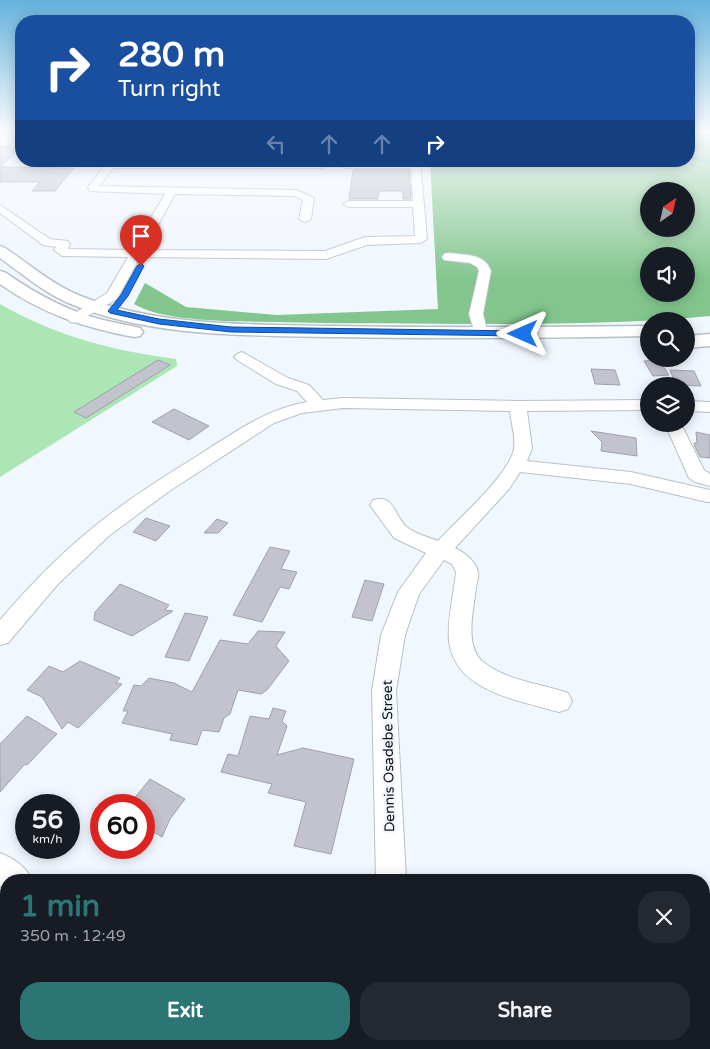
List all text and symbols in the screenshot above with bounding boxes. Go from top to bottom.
text: 280 m [118,34,225,76]
icon: right [35,35,100,100]
text: Turn right [118,76,220,102]
icon: left [262,130,290,158]
icon: ahead [315,130,343,158]
icon: ahead [368,130,396,158]
icon: right [421,130,449,158]
north arrow [640,182,695,238]
map controls [640,182,695,432]
pin [120,215,162,266]
icon: arrive [127,222,155,250]
button: sound [640,247,695,302]
position arrow [496,307,548,359]
button: search [640,312,695,367]
button: layers [640,377,695,432]
street label: Dennis Osadebe Street [379,679,398,832]
speed limit sign: 60 [90,794,155,859]
text: 56 [32,805,63,835]
text: km/h [32,832,63,846]
text: 1 min [20,888,100,925]
button: close [638,891,690,943]
text: 350 m · 12:49 [20,926,126,946]
button: Exit [20,982,350,1040]
button: Share [360,982,690,1040]

